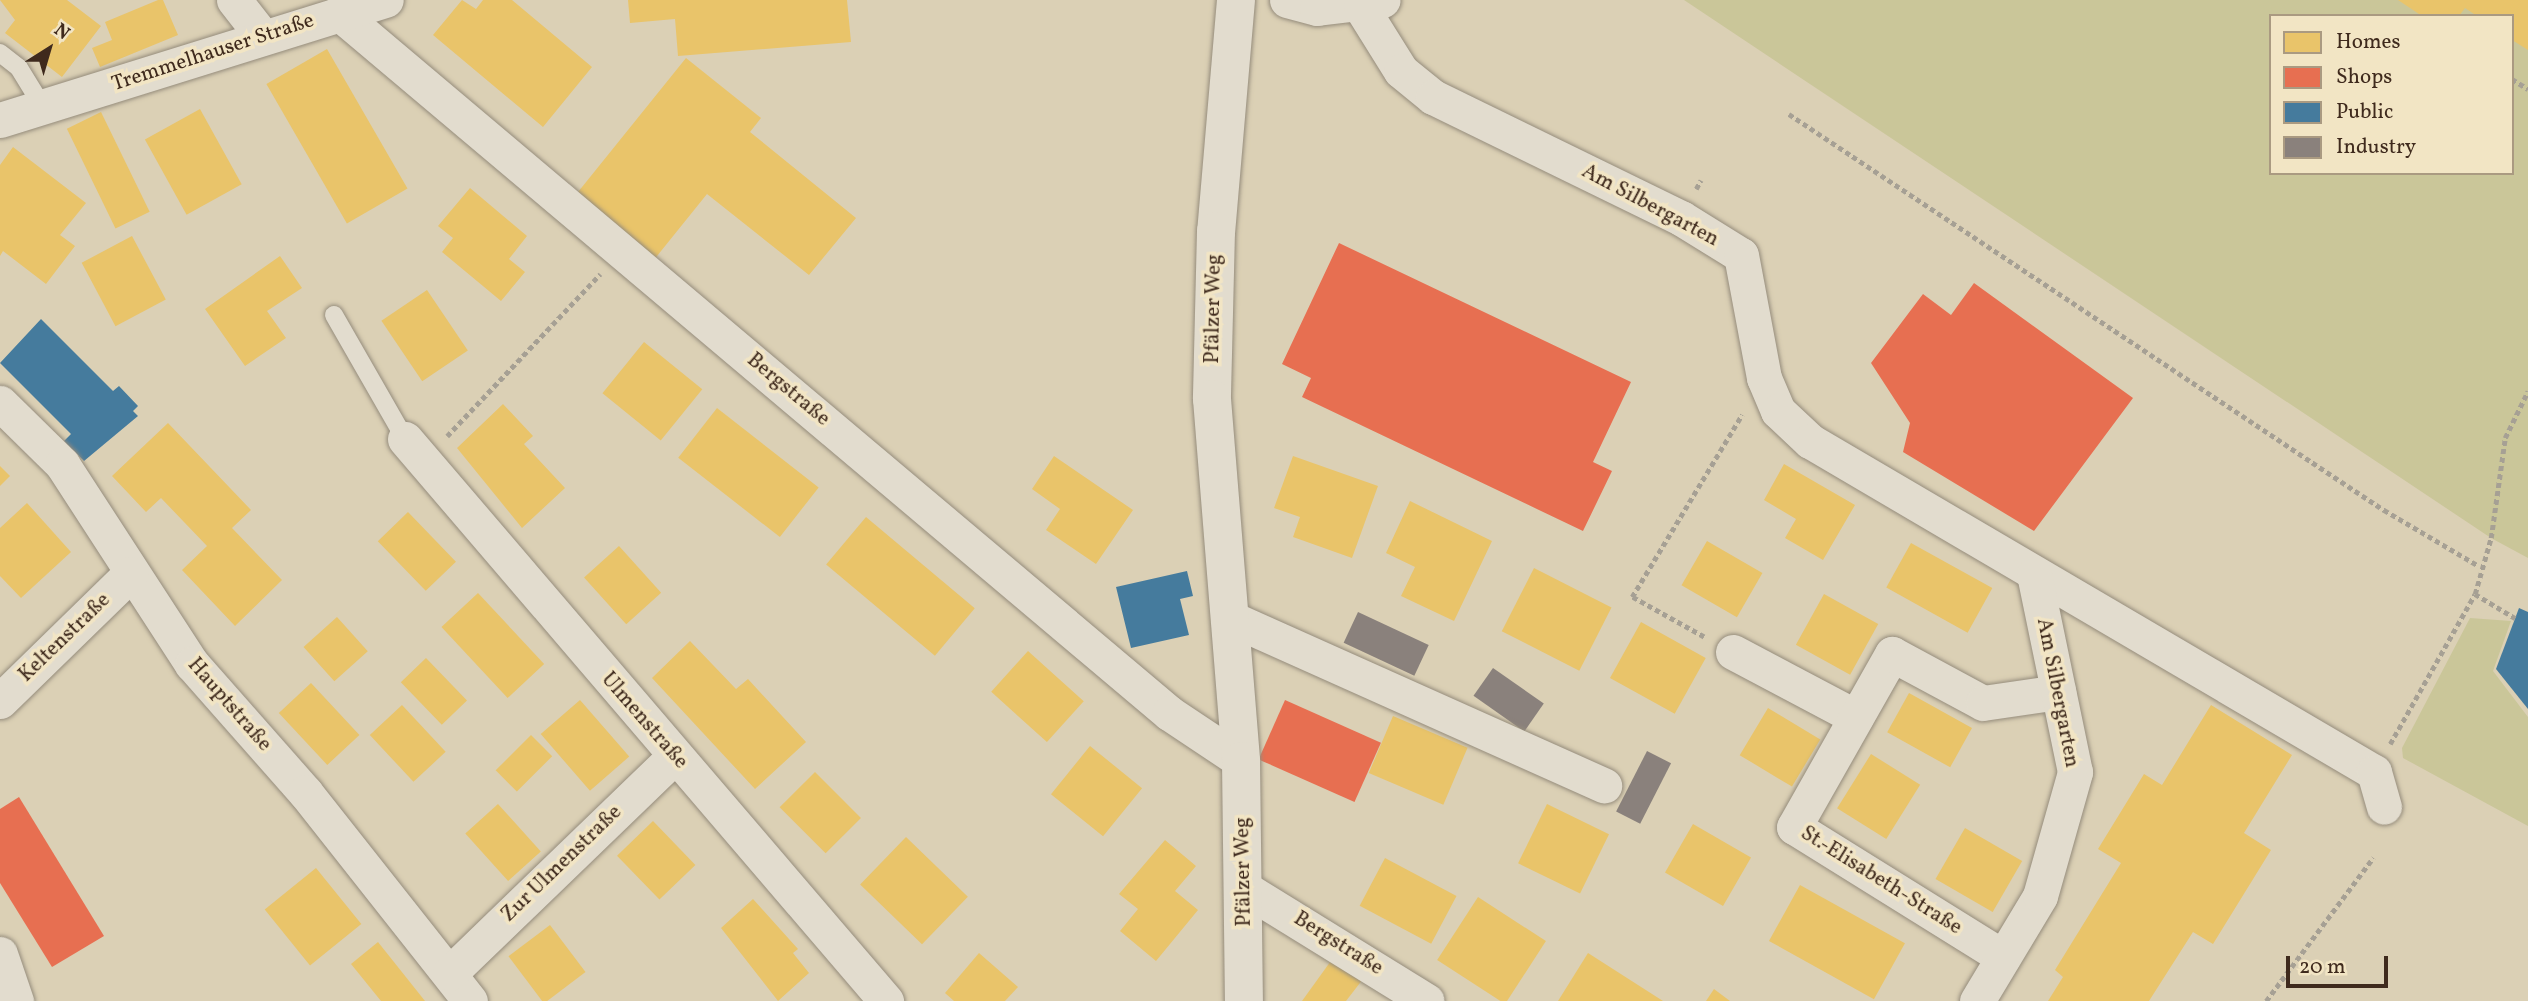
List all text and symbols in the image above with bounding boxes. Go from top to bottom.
street label: Tremmelhauser Straße [109,8,317,98]
north arrow [14,14,84,84]
legend [2269,14,2514,175]
text: N [48,18,75,47]
text: Homes [2336,28,2401,57]
text: Shops [2336,63,2392,92]
text: Public [2336,98,2393,127]
text: Industry [2336,133,2416,162]
street label: Am Silbergarten [1577,159,1723,253]
street label: Pfälzer Weg [1200,254,1228,364]
street label: Bergstraße [741,348,835,432]
street label: Keltenstraße [14,588,116,688]
street label: Am Silbergarten [2030,616,2084,770]
street label: Hauptstraße [182,653,276,757]
street label: Ulmenstraße [595,668,693,774]
street label: Zur Ulmenstraße [497,800,627,928]
street label: Pfälzer Weg [1230,817,1258,927]
street label: St.-Elisabeth-Straße [1796,821,1966,941]
street label: Bergstraße [1289,907,1387,981]
scale bar [2290,942,2392,986]
text: 20 m [2299,953,2345,982]

